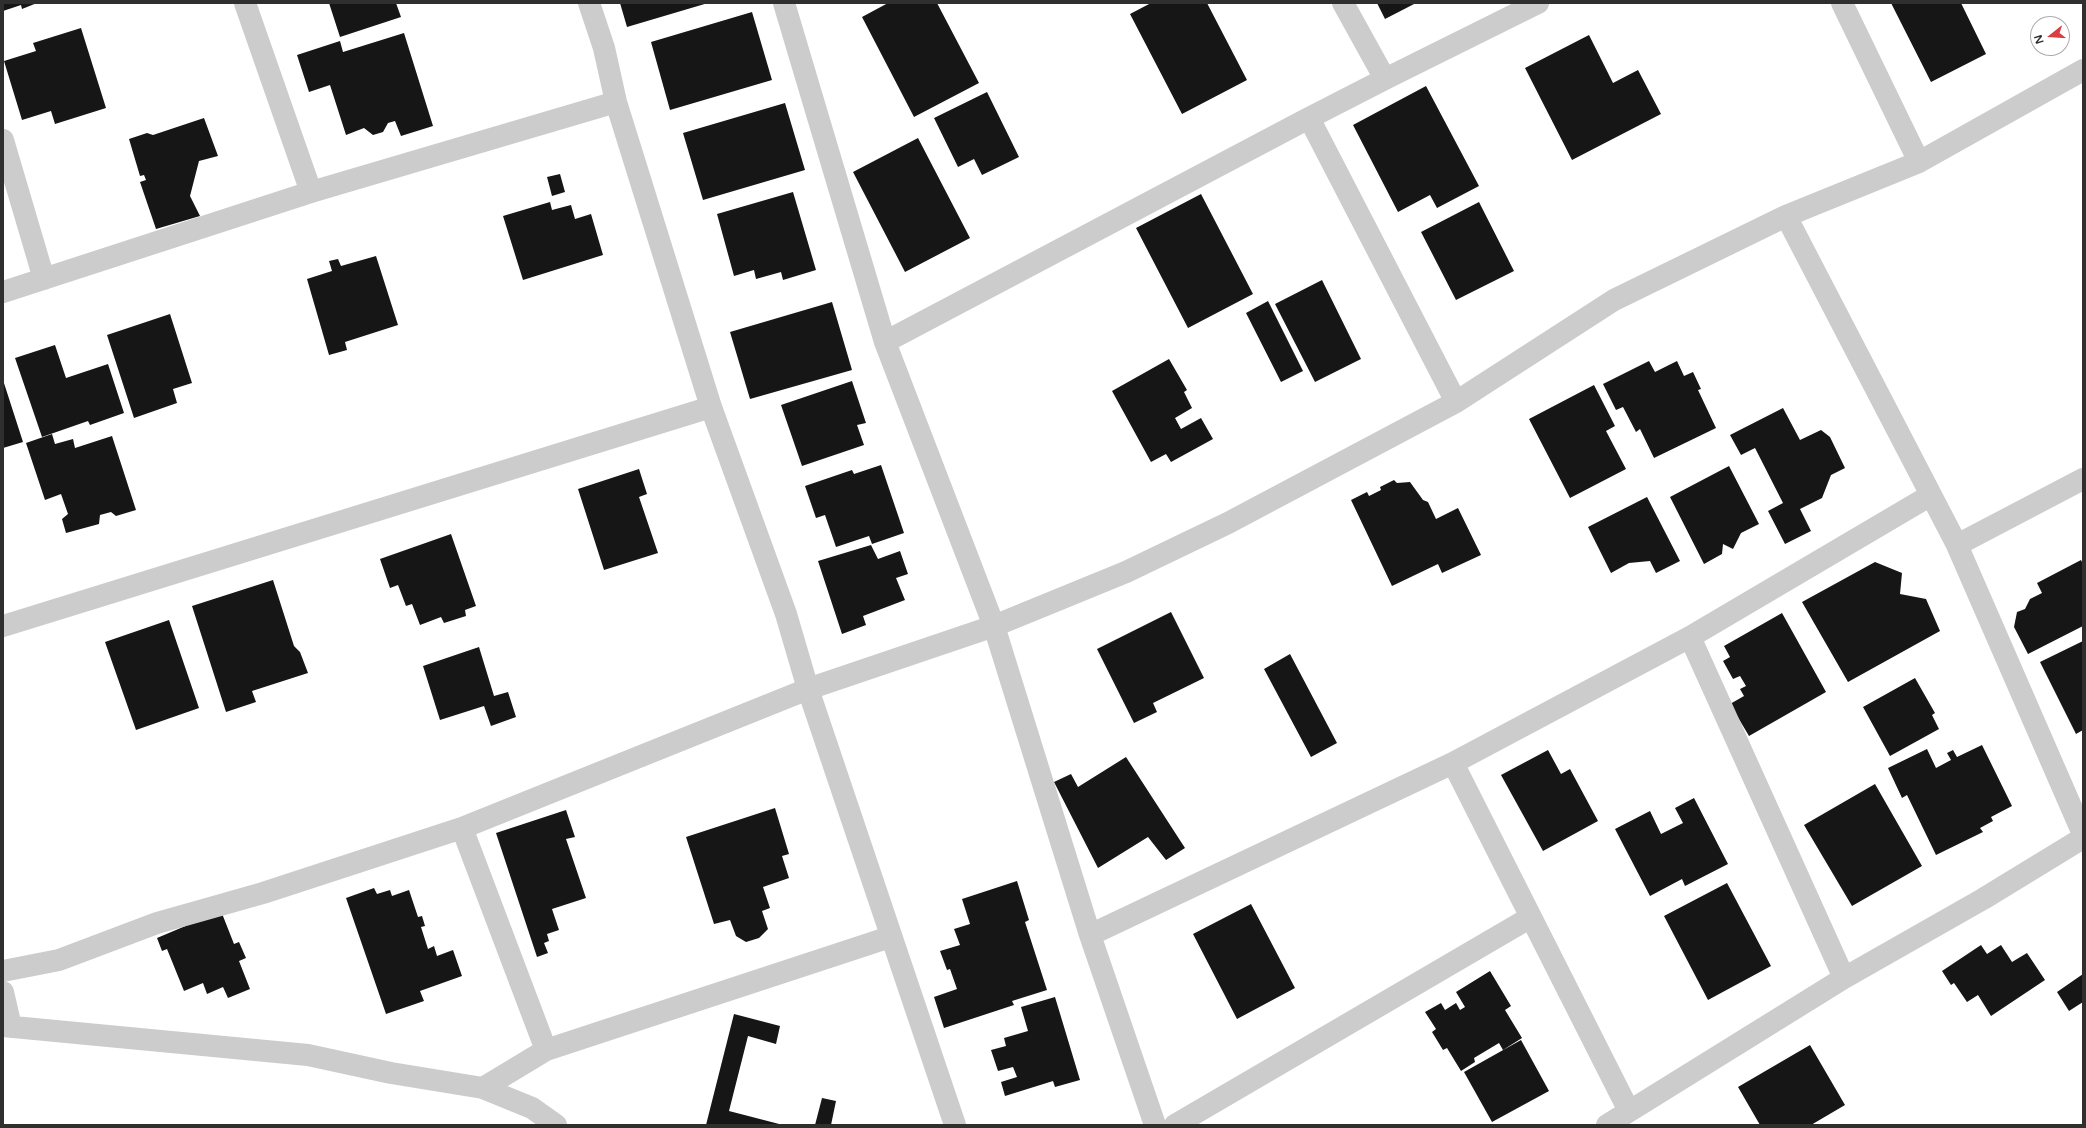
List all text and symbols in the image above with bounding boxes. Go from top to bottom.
north arrow [2030,16,2070,56]
text: N [2031,33,2047,45]

